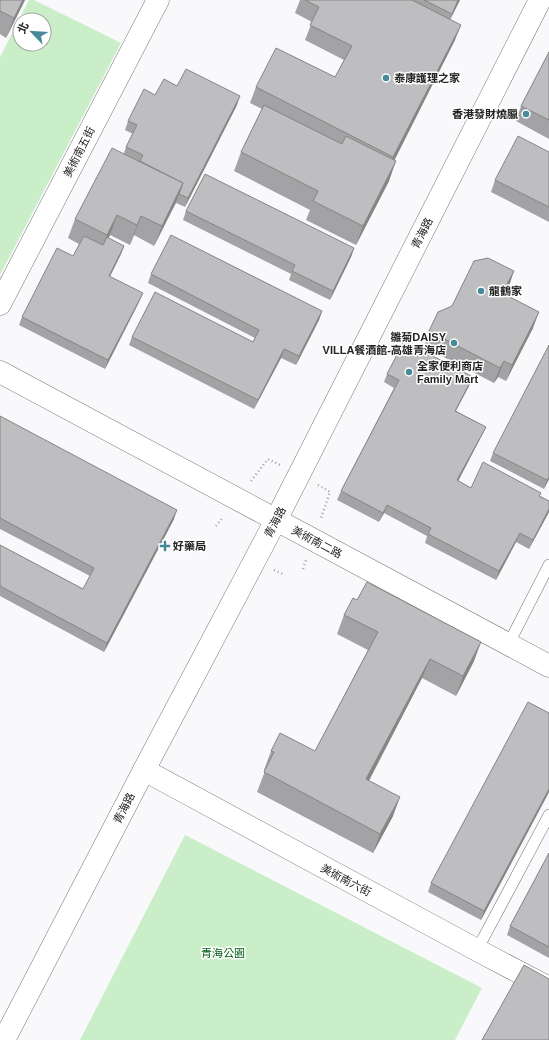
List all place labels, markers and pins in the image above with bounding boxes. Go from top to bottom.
place label: 泰康護理之家 [394,72,460,84]
marker: 泰康護理之家 [381,73,391,83]
place label: 香港發財燒臘 [452,108,518,120]
marker: 香港發財燒臘 [521,109,531,119]
place label: 龍鶴家 [489,285,522,297]
marker: 龍鶴家 [476,286,486,296]
place label: 雛菊DAISY VILLA餐酒館-高雄青海店 [323,331,447,356]
marker: 雛菊DAISY VILLA餐酒館-高雄青海店 [449,338,459,348]
place label: 全家便利商店 Family Mart [417,360,483,385]
marker: 全家便利商店 Family Mart [404,367,414,377]
place label: 好藥局 [173,540,206,552]
marker: 好藥局 [160,541,170,551]

